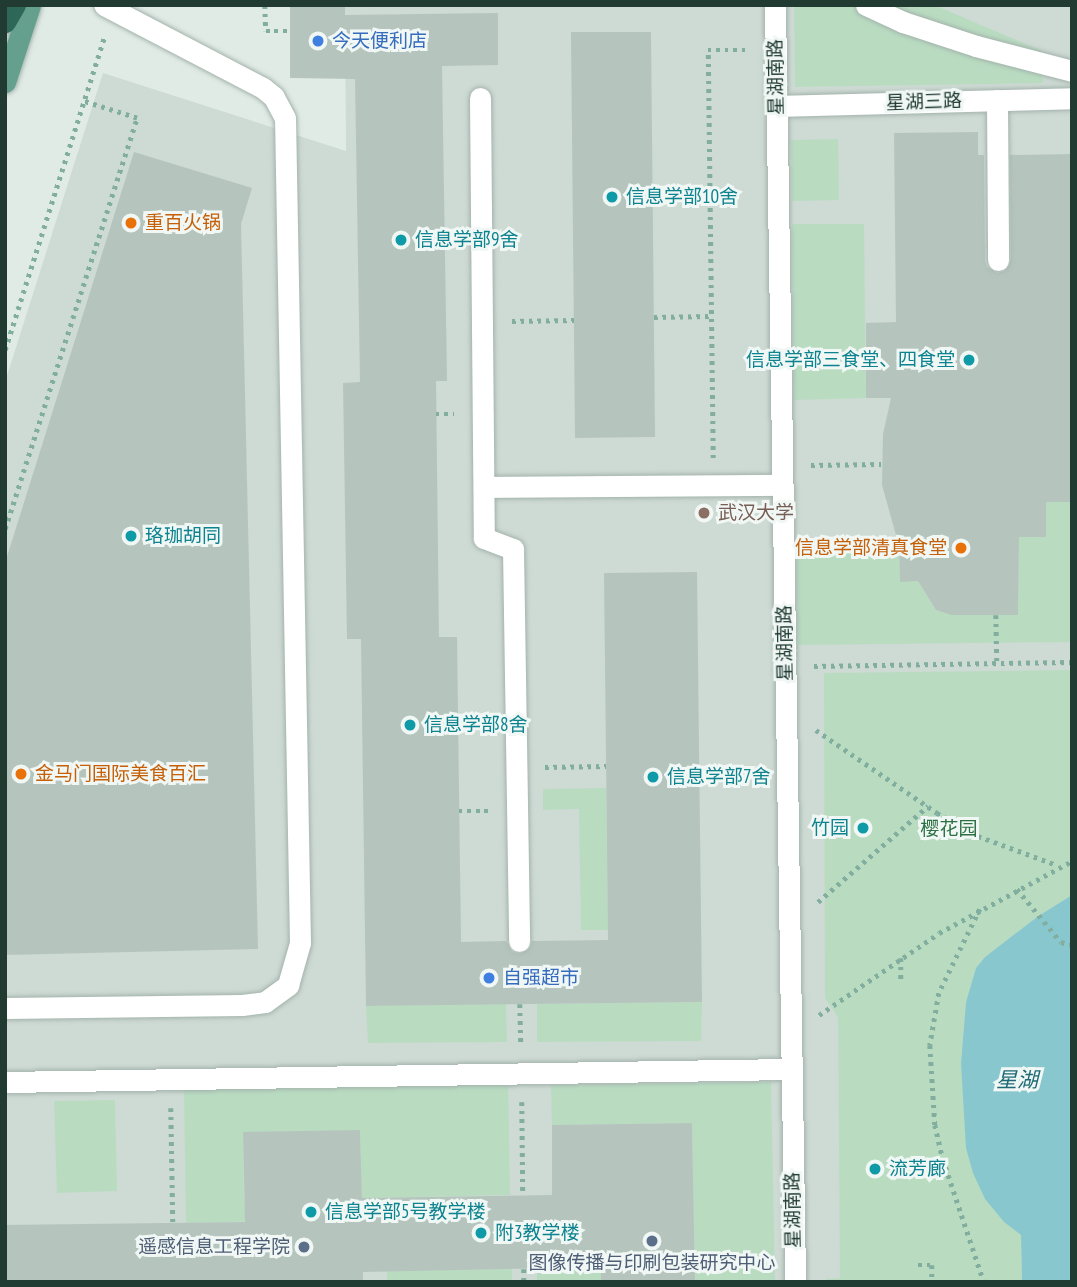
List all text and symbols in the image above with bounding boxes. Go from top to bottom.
place label: 今天便利店 [332,30,427,52]
marker: 今天便利店 [310,33,326,49]
street label: 星湖南路 [764,39,788,115]
street label: 星湖三路 [886,89,962,115]
place label: 信息学部10舍 [626,186,738,208]
marker: 信息学部10舍 [604,189,620,205]
place label: 重百火锅 [145,212,221,234]
marker: 重百火锅 [123,215,139,231]
place label: 信息学部9舍 [415,229,519,251]
marker: 信息学部9舍 [393,232,409,248]
place label: 信息学部三食堂、四食堂 [746,349,955,371]
marker: 信息学部三食堂、四食堂 [961,352,977,368]
place label: 武汉大学 [718,502,794,524]
marker: 武汉大学 [696,505,712,521]
place label: 珞珈胡同 [145,525,221,547]
marker: 珞珈胡同 [123,528,139,544]
place label: 信息学部清真食堂 [795,537,947,559]
marker: 信息学部清真食堂 [953,540,969,556]
street label: 星湖南路 [773,605,797,681]
place label: 信息学部8舍 [424,714,528,736]
marker: 信息学部8舍 [402,717,418,733]
place label: 金马门国际美食百汇 [35,763,206,785]
marker: 金马门国际美食百汇 [13,766,29,782]
place label: 信息学部7舍 [667,766,771,788]
marker: 信息学部7舍 [645,769,661,785]
place label: 竹园 [811,817,849,839]
park label: 樱花园 [921,818,977,840]
marker: 竹园 [855,820,871,836]
place label: 自强超市 [503,967,579,989]
marker: 自强超市 [481,970,497,986]
water label: 星湖 [996,1067,1038,1093]
place label: 流芳廊 [889,1158,946,1180]
marker: 流芳廊 [867,1161,883,1177]
street label: 星湖南路 [781,1172,805,1248]
place label: 信息学部5号教学楼 [325,1201,486,1223]
marker: 信息学部5号教学楼 [303,1204,319,1220]
place label: 附3教学楼 [495,1222,580,1244]
marker: 附3教学楼 [473,1225,489,1241]
marker: 图像传播与印刷包装研究中心 [644,1233,660,1249]
place label: 遥感信息工程学院 [138,1236,290,1258]
marker: 遥感信息工程学院 [296,1239,312,1255]
place label: 图像传播与印刷包装研究中心 [529,1252,775,1274]

